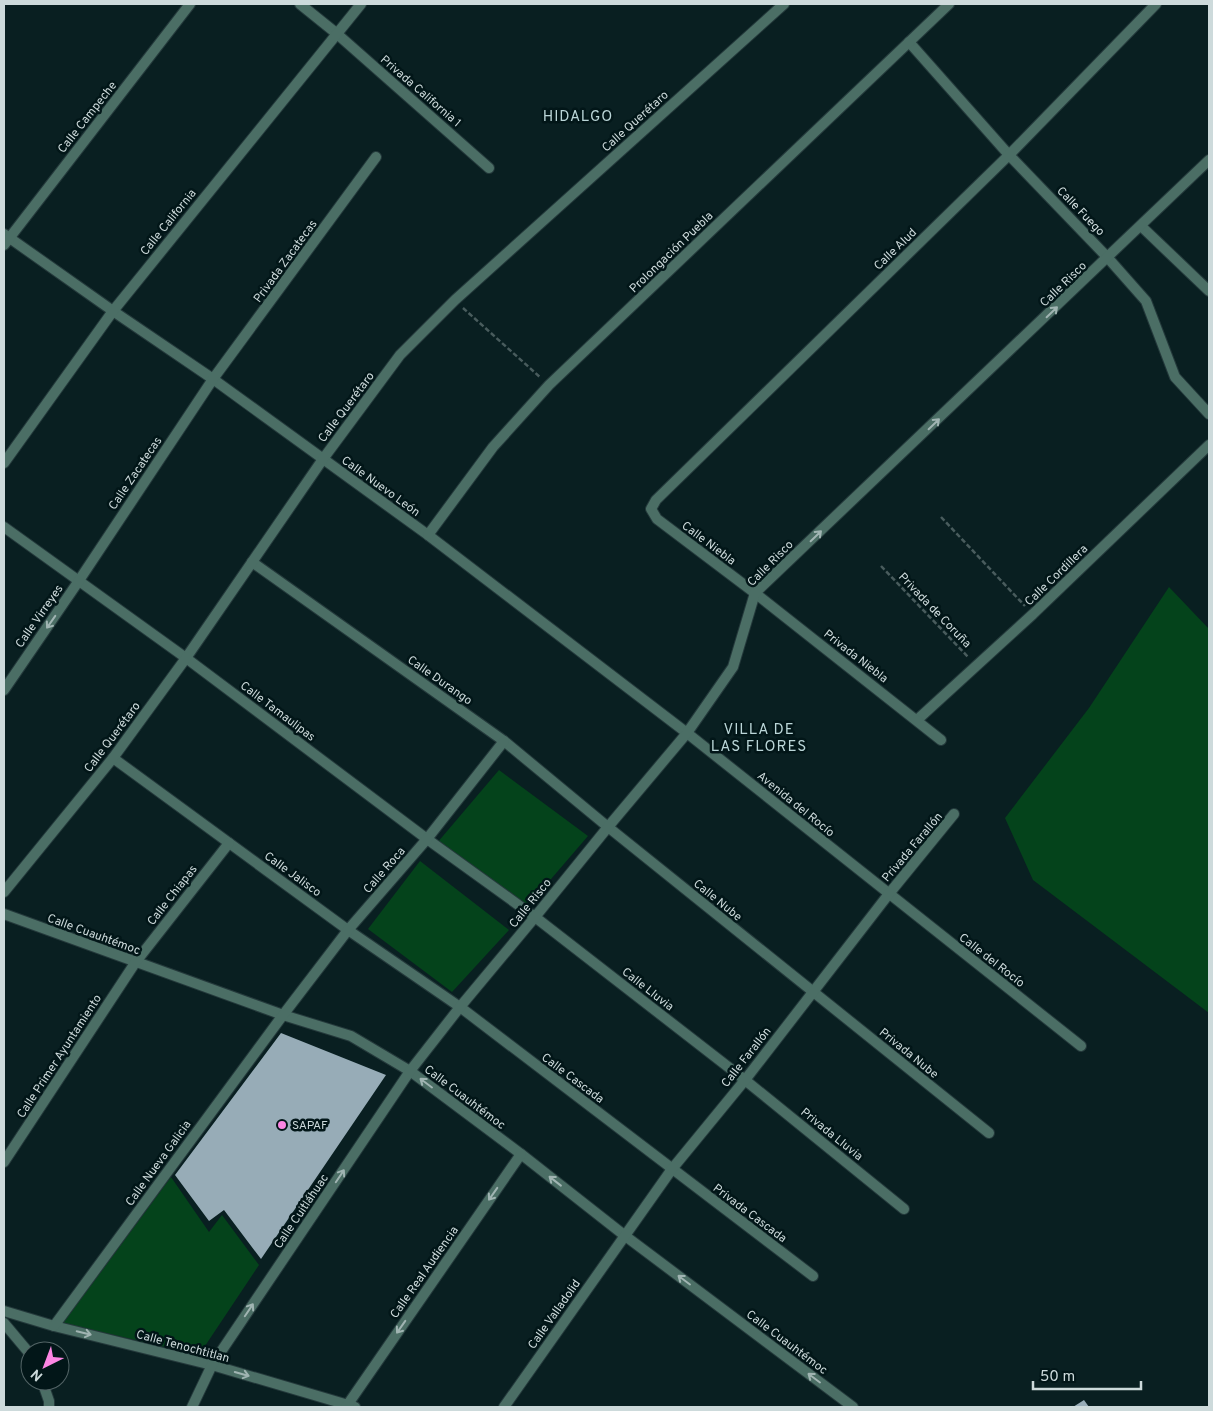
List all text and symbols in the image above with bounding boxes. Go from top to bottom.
street label: Privada California 1 [377,52,464,131]
street label: Calle Campeche [55,78,121,157]
street label: Calle Querétaro [599,87,673,156]
district label: HIDALGO [543,108,613,127]
street label: Calle Fuego [1053,184,1108,240]
street label: Calle California [137,186,200,259]
street label: Prolongación Puebla [626,209,717,297]
street label: Privada Zacatecas [250,217,321,306]
street label: Calle Alud [871,225,921,274]
street label: Calle Risco [1037,258,1091,311]
one-way arrow [1045,306,1058,318]
street label: Calle Querétaro [315,369,379,446]
one-way arrow [928,418,940,430]
street label: Calle Zacatecas [105,434,166,513]
street label: Calle Nuevo León [338,453,423,521]
street label: Calle Niebla [678,518,739,569]
one-way arrow [810,530,823,542]
street label: Calle Risco [744,537,797,590]
street label: Calle Cordillera [1022,542,1092,610]
street label: Privada de Coruña [894,570,974,652]
street label: Calle Virreyes [12,582,67,651]
one-way arrow [45,615,56,629]
street label: Privada Niebla [820,627,891,687]
street label: Calle Durango [404,653,475,709]
street label: Calle Tamaulipas [237,678,318,745]
street label: Calle Querétaro [81,699,145,776]
district label: VILLA DE LAS FLORES [711,721,807,757]
street label: Avenida del Rocío [753,769,838,841]
street label: Privada Farallón [879,809,947,886]
street label: Calle Roca [360,844,409,897]
street label: Calle Jalisco [261,849,324,901]
street label: Calle Chiapas [144,862,201,929]
street label: Calle Risco [506,875,556,932]
street label: Calle Nube [690,876,745,925]
street label: Calle Cuauhtémoc [45,911,142,959]
street label: Calle del Rocío [955,930,1028,992]
street label: Calle Lluvia [618,964,677,1015]
street label: Calle Primer Ayuntamiento [14,991,106,1121]
street label: Calle Farallón [718,1024,775,1091]
street label: Privada Nube [875,1025,941,1083]
street label: Calle Cascada [538,1050,607,1108]
street label: Calle Cuauhtémoc [420,1062,508,1134]
one-way arrow [419,1078,433,1088]
street label: Privada Lluvia [797,1105,866,1165]
street label: Calle Nueva Galicia [122,1118,195,1210]
place label: SAPAF [292,1118,328,1134]
marker: SAPAF [276,1119,288,1131]
one-way arrow [335,1169,345,1183]
street label: Calle Cuitláhuac [271,1171,333,1252]
one-way arrow [549,1176,562,1187]
street label: Privada Cascada [709,1181,790,1247]
one-way arrow [488,1186,498,1200]
street label: Calle Real Audiencia [387,1223,463,1322]
one-way arrow [678,1275,691,1286]
street label: Calle Valladolid [525,1277,585,1353]
one-way arrow [244,1304,254,1318]
street label: Calle Cuauhtémoc [742,1307,830,1379]
one-way arrow [396,1320,406,1334]
street label: Calle Tenochtitlan [134,1327,231,1367]
one-way arrow [76,1329,92,1338]
north arrow [20,1341,70,1391]
scale bar [1033,1358,1140,1390]
text: N [28,1365,47,1384]
text: 50 m [1040,1368,1075,1387]
one-way arrow [233,1370,249,1380]
one-way arrow [807,1373,821,1383]

